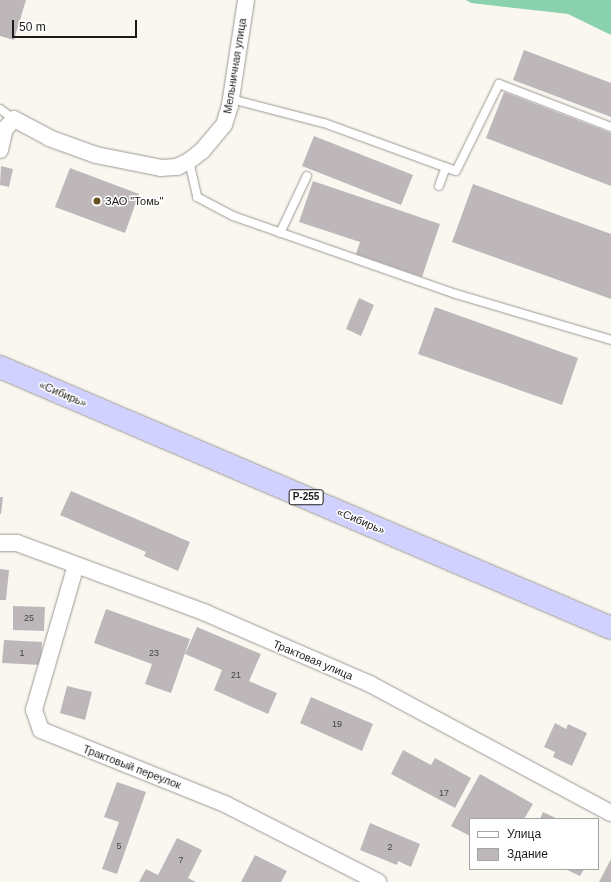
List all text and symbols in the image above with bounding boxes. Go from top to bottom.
scale bar [14,12,139,38]
street label: Мельничная улица [221,17,249,115]
text: 50 m [19,20,46,34]
place label: ЗАО "Томь" [105,194,163,208]
marker: ЗАО "Томь" [92,196,102,206]
street label: «Сибирь» [37,378,89,410]
road number: Р-255 [288,489,324,505]
street label: «Сибирь» [335,505,387,537]
house number: 25 [24,613,34,623]
street label: Трактовая улица [271,637,355,683]
house number: 1 [19,648,25,658]
house number: 23 [149,648,159,658]
house number: 21 [231,670,241,680]
house number: 19 [332,719,342,729]
street label: Трактовый переулок [81,742,183,792]
house number: 17 [439,788,449,798]
legend [469,818,599,870]
text: Улица [507,827,541,841]
house number: 5 [116,841,122,851]
house number: 2 [387,842,393,852]
text: Здание [507,847,548,861]
house number: 7 [178,855,184,865]

